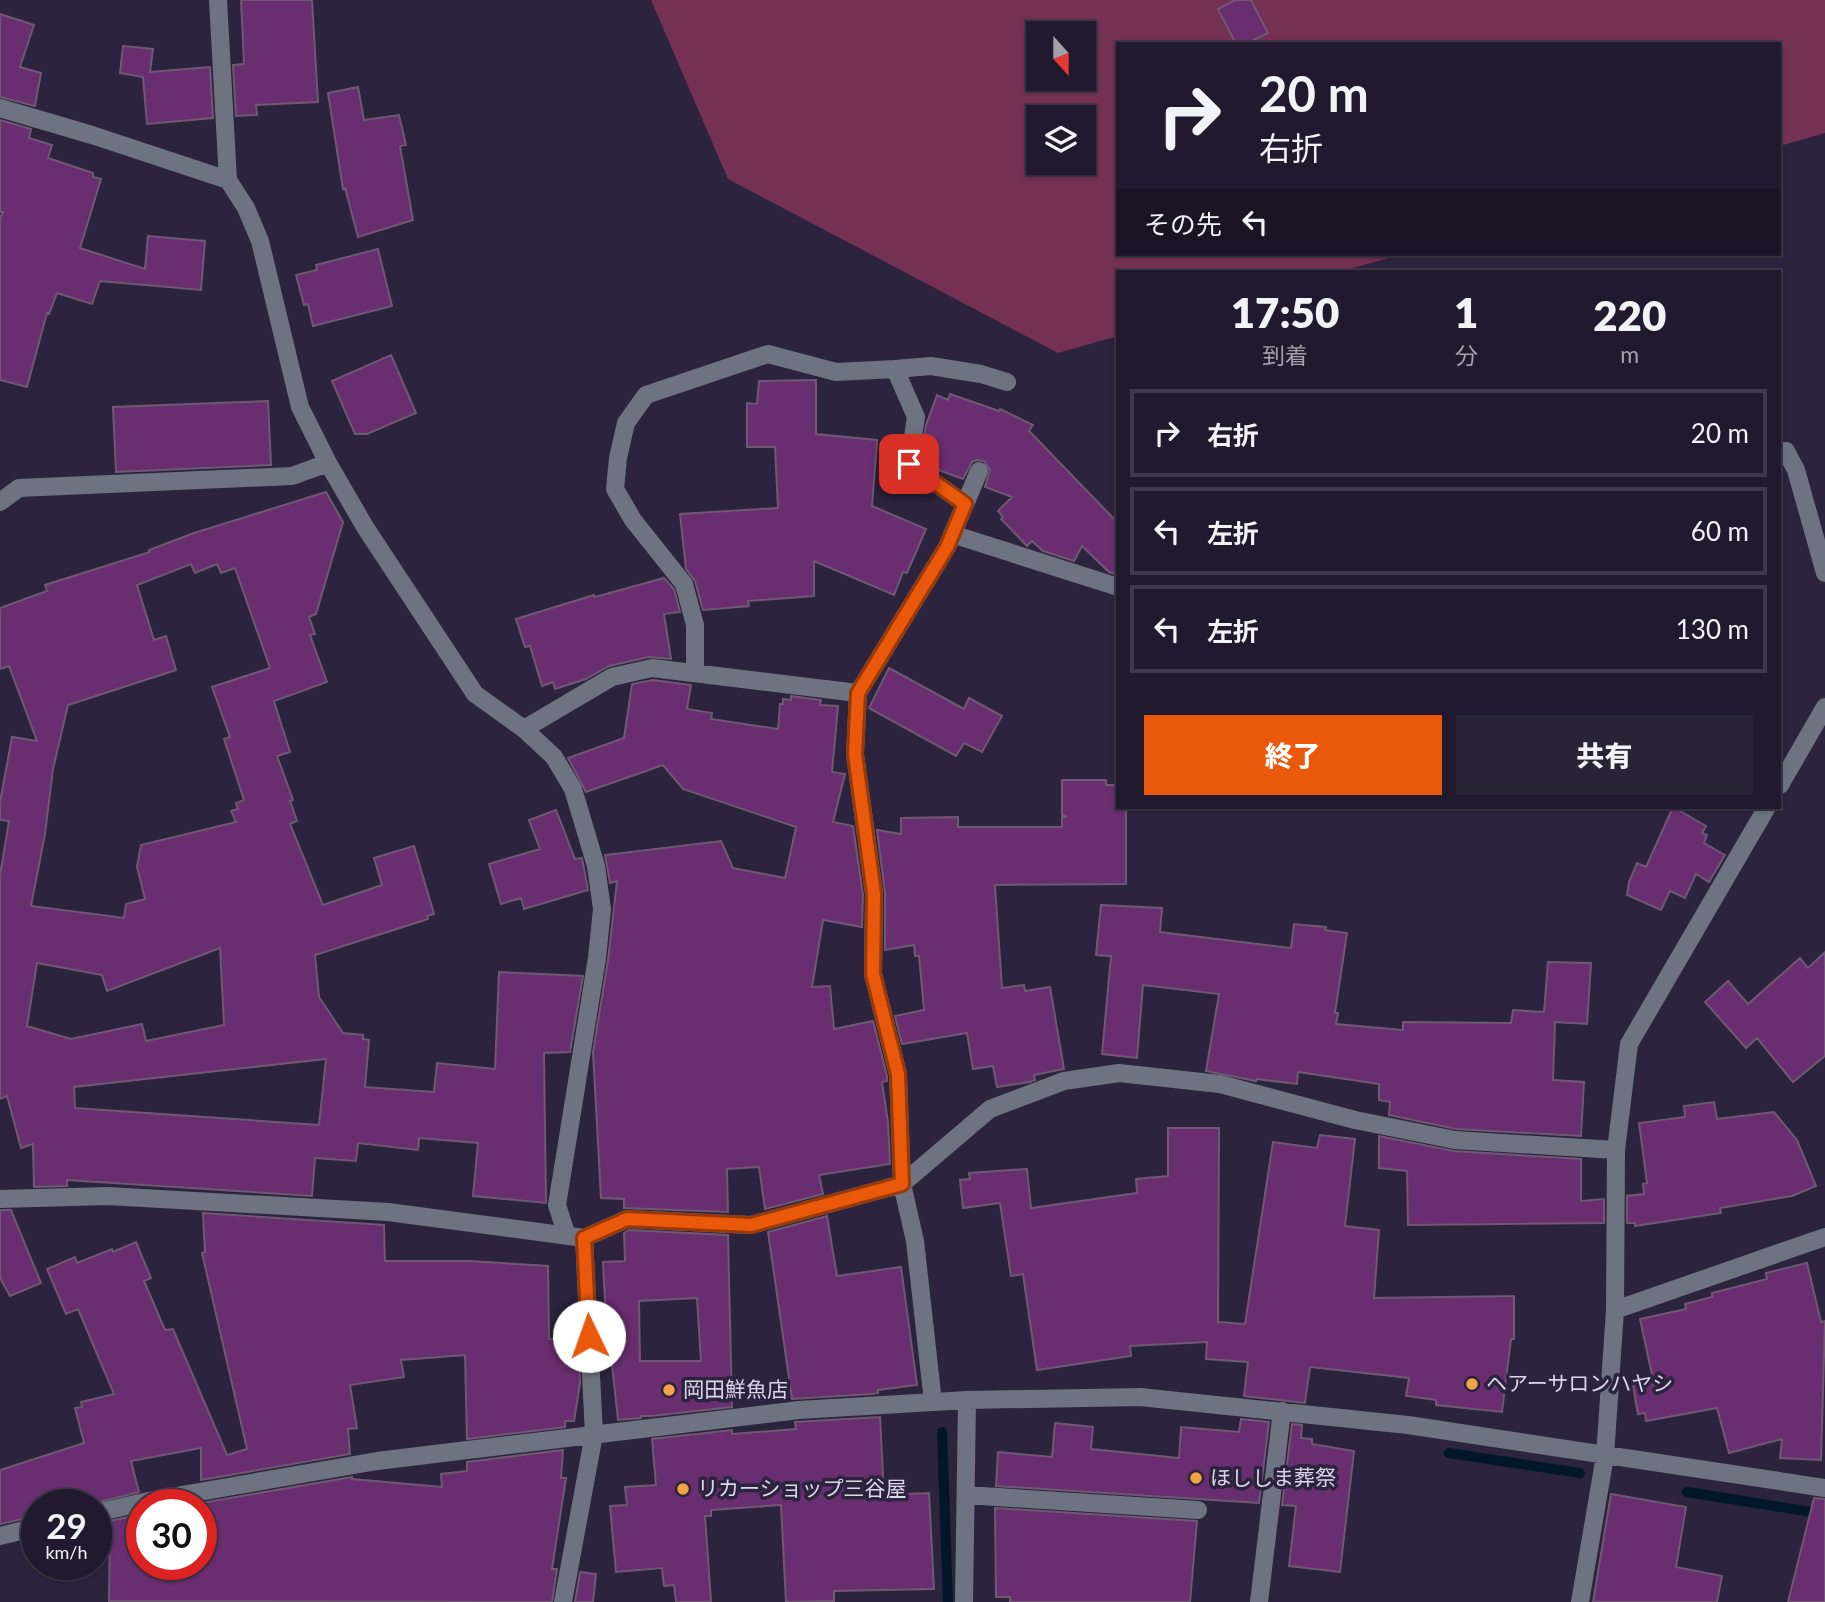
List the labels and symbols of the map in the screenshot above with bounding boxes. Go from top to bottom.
north arrow [1026,21,1096,91]
pin [879,434,939,494]
position arrow [552,1299,626,1373]
place label: ヘアーサロンハヤシ [1486,1370,1673,1395]
place label: 岡田鮮魚店 [683,1376,788,1401]
marker: ヘアーサロンハヤシ [1464,1376,1480,1392]
marker: 岡田鮮魚店 [661,1382,677,1398]
place label: ほししま葬祭 [1210,1464,1336,1489]
marker: ほししま葬祭 [1188,1470,1204,1486]
place label: リカーショップ三谷屋 [697,1475,907,1500]
marker: リカーショップ三谷屋 [675,1481,691,1497]
speed limit sign: 30 [126,1489,217,1580]

